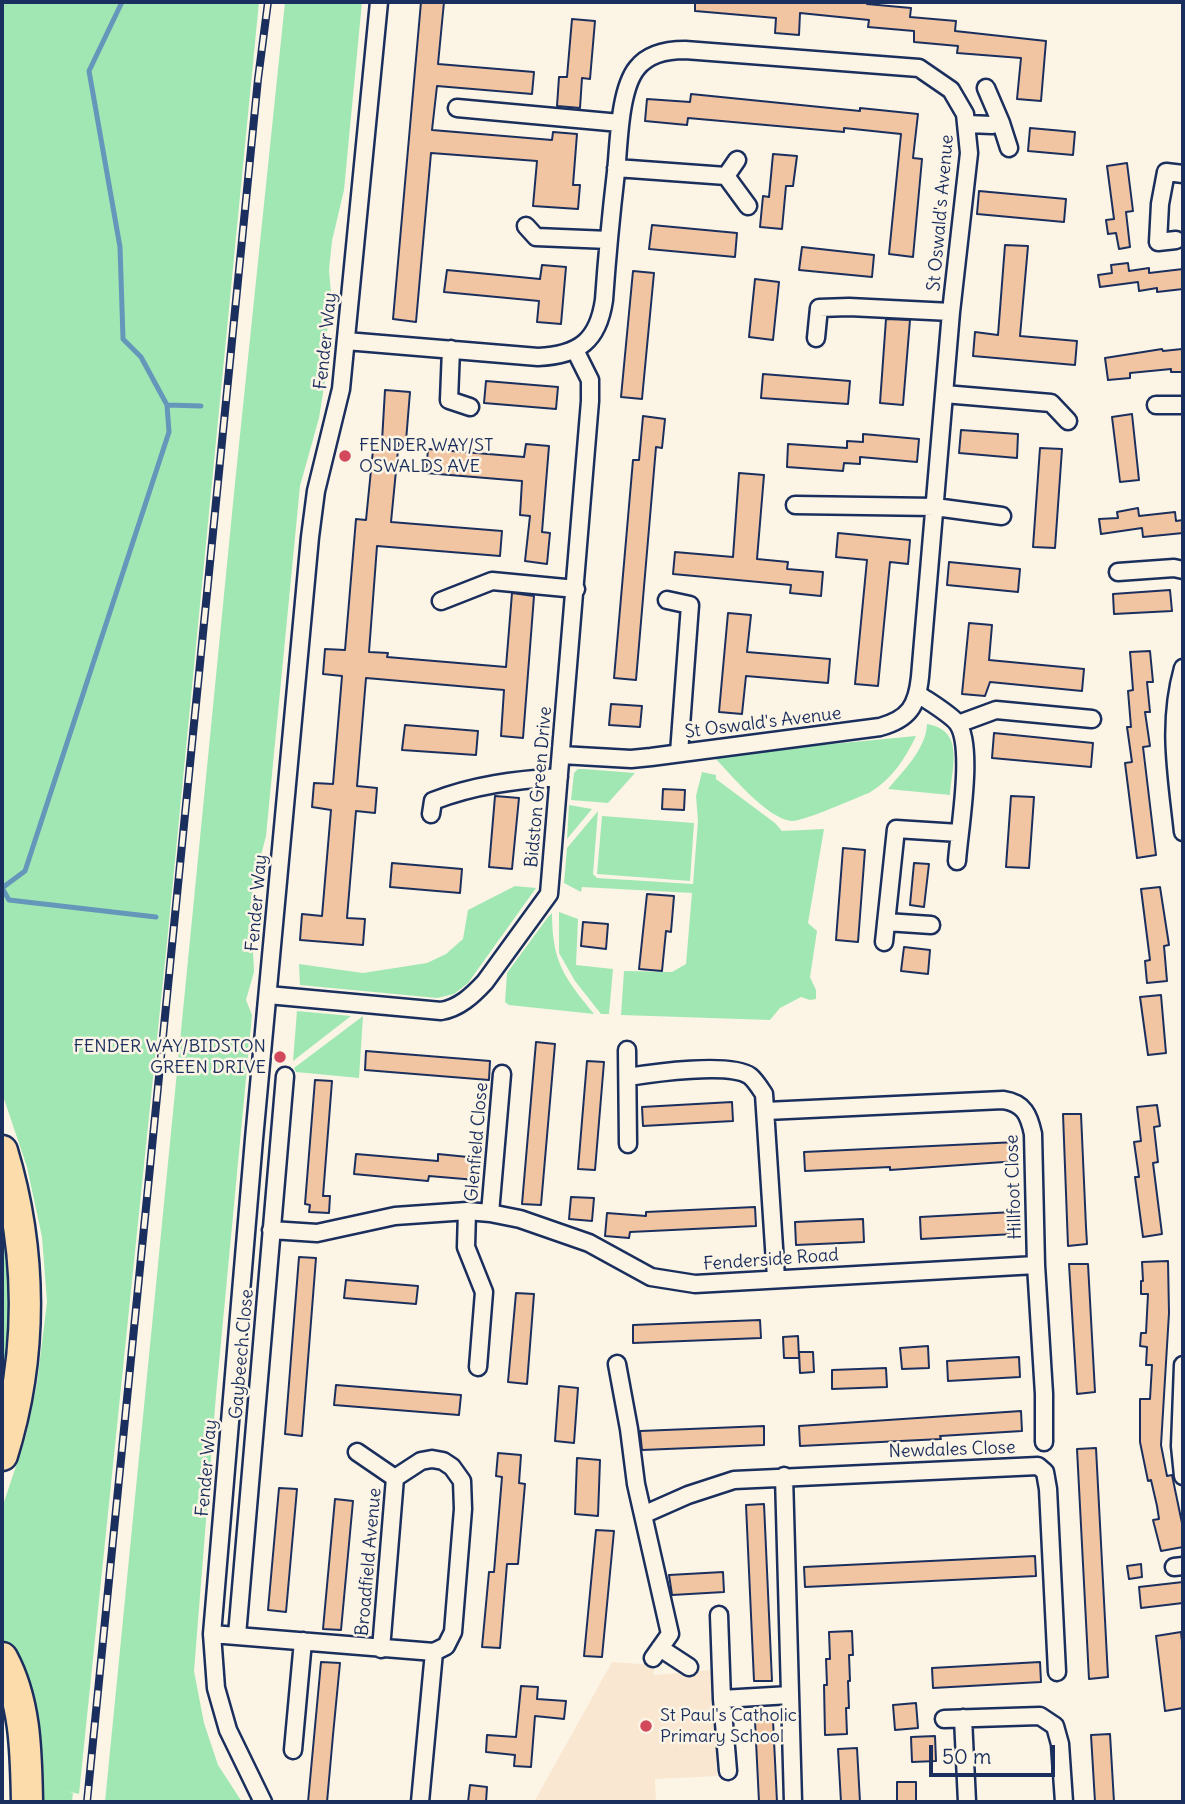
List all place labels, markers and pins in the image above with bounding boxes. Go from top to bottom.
place label: FENDER WAY/ST OSWALDS AVE [359,435,493,478]
marker: FENDER WAY/ST OSWALDS AVE [337,448,353,464]
place label: FENDER WAY/BIDSTON GREEN DRIVE [74,1036,266,1078]
marker: FENDER WAY/BIDSTON GREEN DRIVE [272,1049,288,1065]
place label: St Paul's Catholic Primary School [660,1705,797,1748]
marker: St Paul's Catholic Primary School [638,1718,654,1734]

